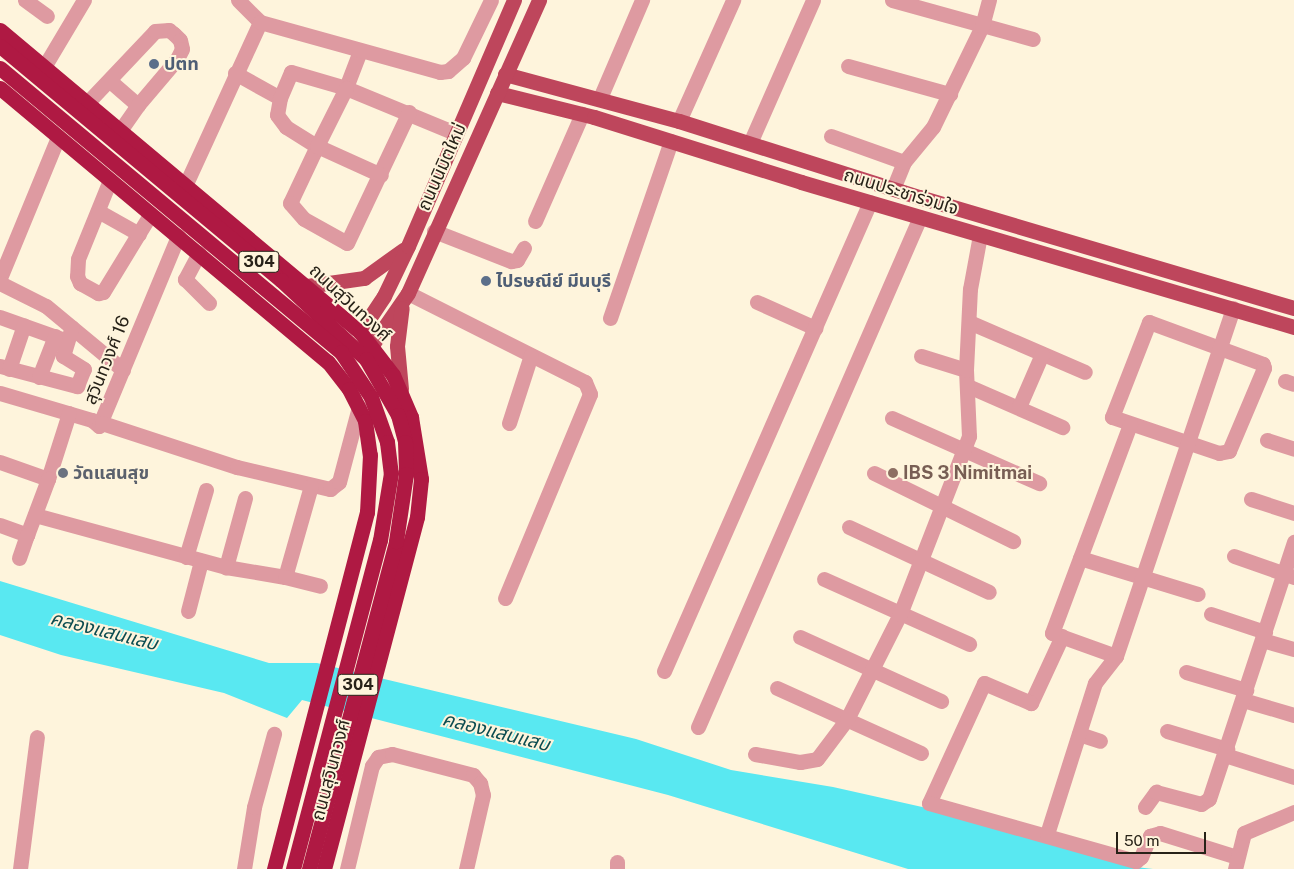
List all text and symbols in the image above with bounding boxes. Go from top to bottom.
place label: ปตท [164,53,199,75]
marker: ปตท [148,58,160,70]
street label: ถนนนิมิตใหม่ [413,120,471,214]
street label: ถนนประชาร่วมใจ [841,164,961,220]
road number: 304 [238,248,280,276]
street label: ถนนสุวินทวงศ์ [305,260,395,346]
place label: ไปรษณีย์ มีนบุรี [496,270,611,292]
marker: ไปรษณีย์ มีนบุรี [480,275,492,287]
street label: สุวินทวงศ์ 16 [79,312,135,408]
place label: วัดแสนสุข [73,462,149,484]
place label: IBS 3 Nimitmai [903,462,1032,484]
marker: วัดแสนสุข [57,467,69,479]
marker: IBS 3 Nimitmai [887,467,899,479]
water label: คลองแสนแสบ [48,607,160,655]
road number: 304 [337,672,379,698]
water label: คลองแสนแสบ [440,708,552,756]
street label: ถนนสุวินทวงศ์ [307,717,355,823]
scale bar [1119,822,1209,854]
text: 50 m [1124,832,1159,849]

